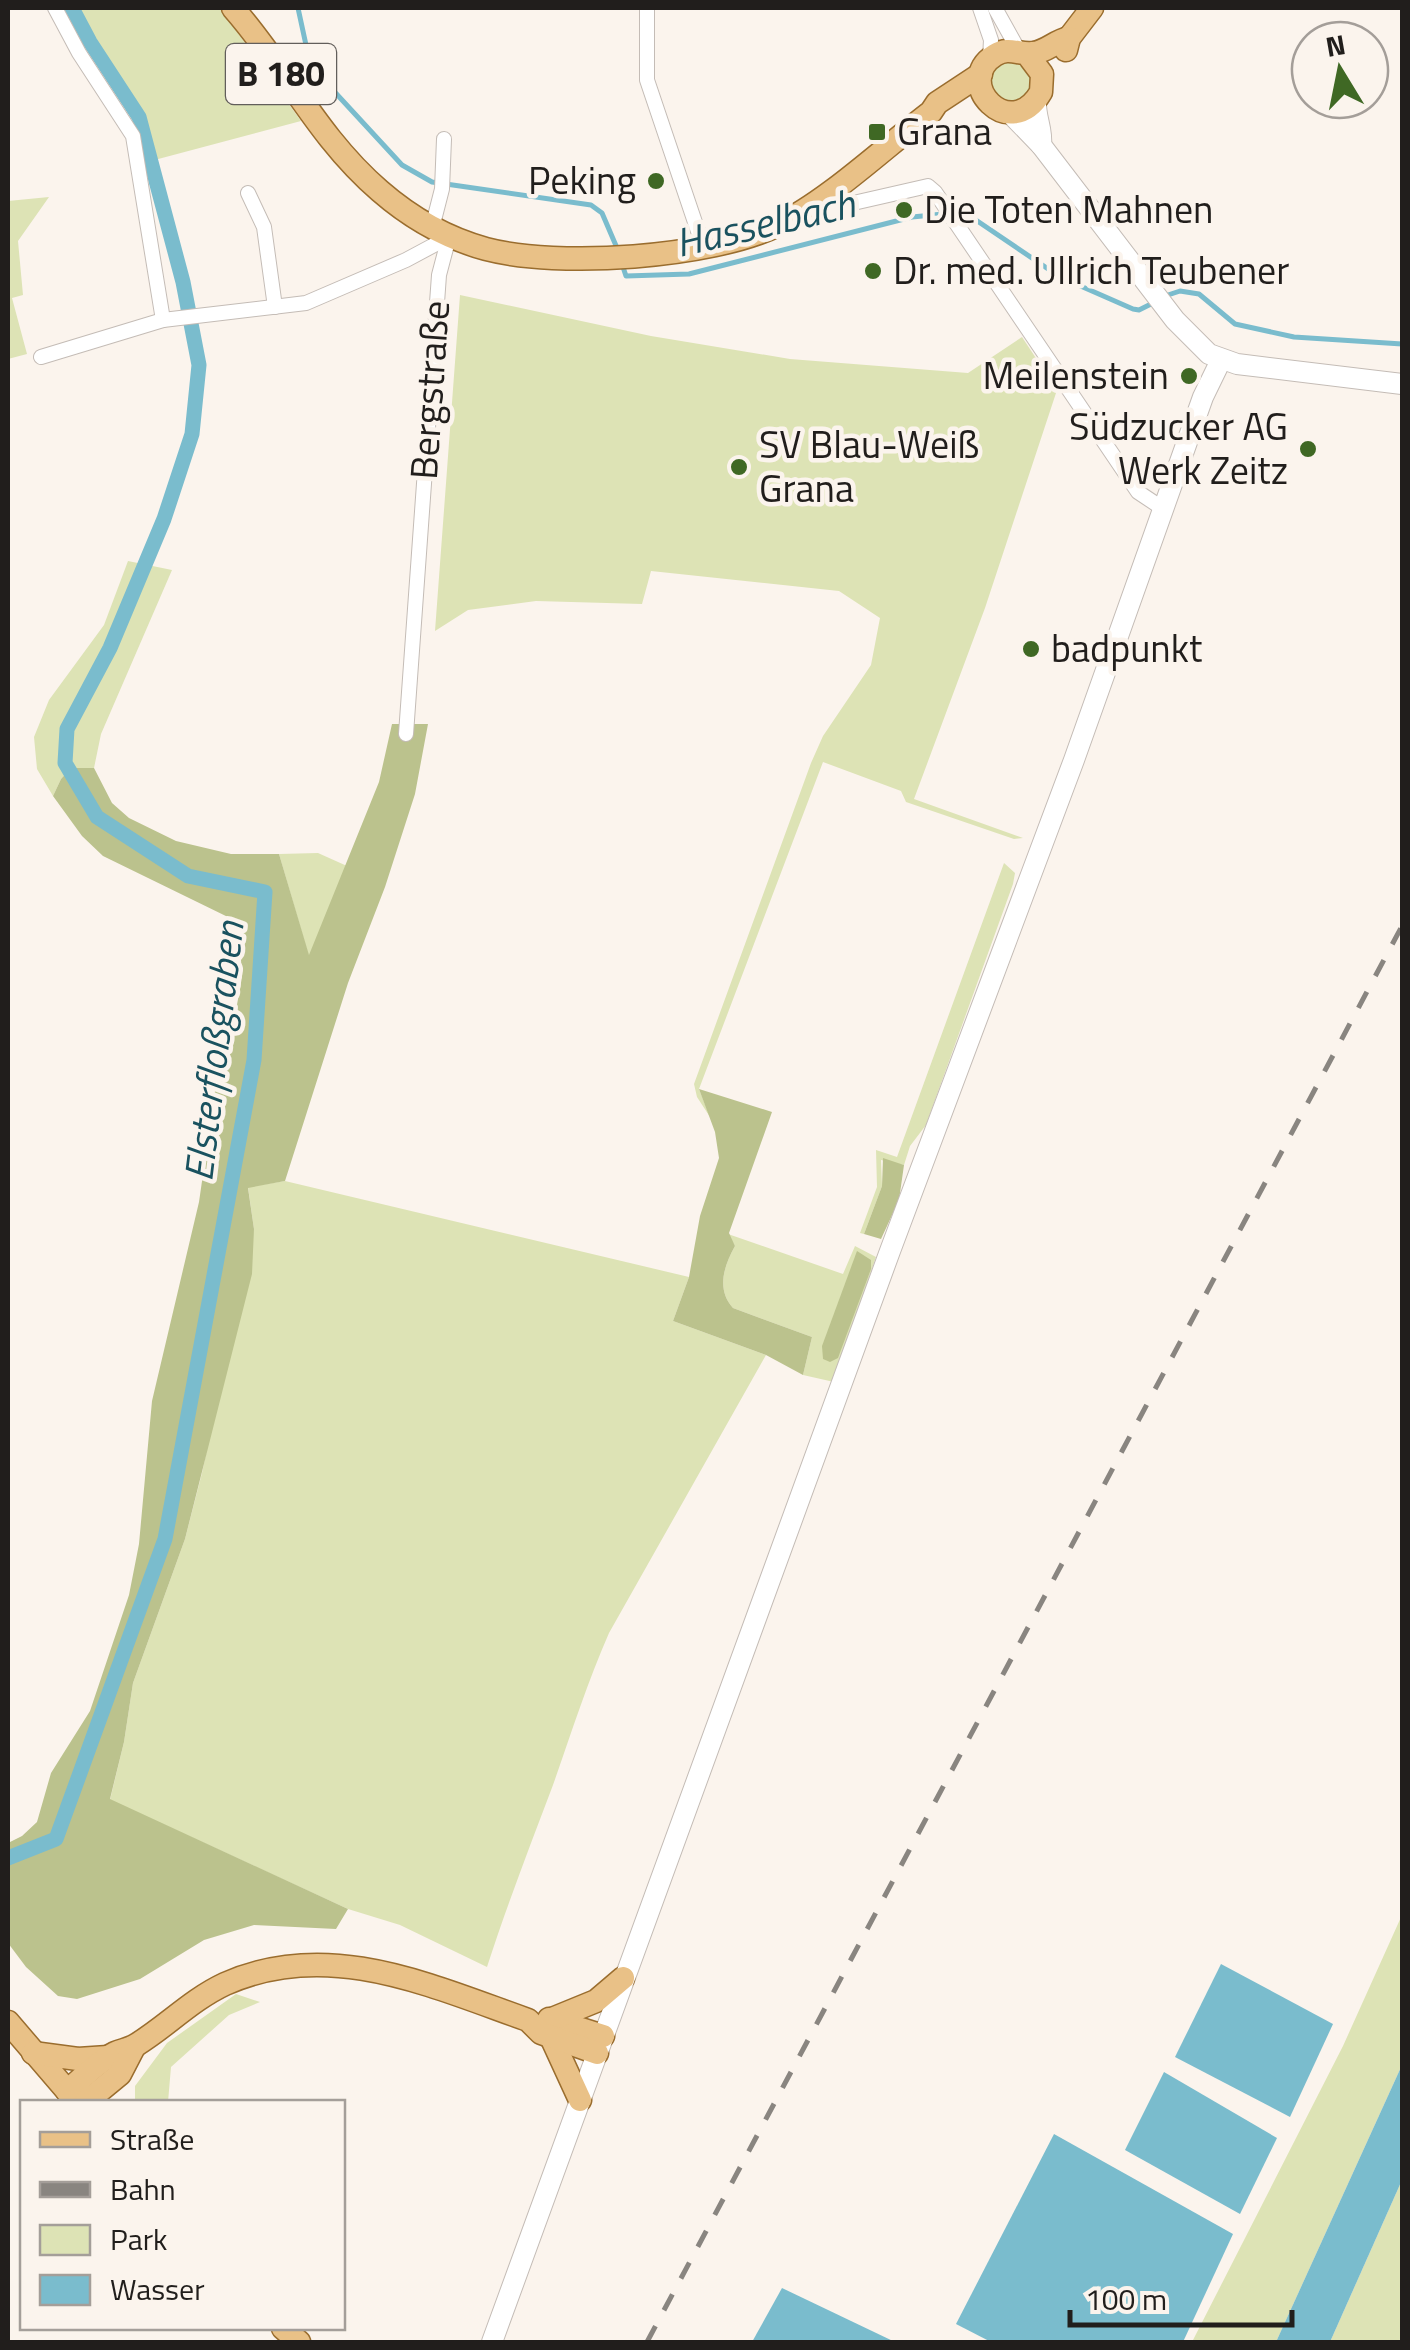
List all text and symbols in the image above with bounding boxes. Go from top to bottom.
north arrow [1290,20,1390,120]
text: N [1322,22,1349,68]
road number: B 180 [226,44,336,104]
place label: Grana [897,102,992,160]
marker: Grana [866,121,888,143]
place label: Peking [528,151,636,209]
marker: Peking [645,170,667,192]
water label: Hasselbach [669,172,862,273]
place label: Die Toten Mahnen [924,180,1214,238]
marker: Die Toten Mahnen [893,199,915,221]
place label: Dr. med. Ullrich Teubener [893,241,1289,299]
marker: Dr. med. Ullrich Teubener [862,260,884,282]
street label: Bergstraße [394,299,464,481]
place label: Meilenstein [982,346,1169,404]
marker: Meilenstein [1178,365,1200,387]
place label: Südzucker AG Werk Zeitz [1069,397,1288,499]
place label: SV Blau-Weiß Grana [759,415,979,517]
marker: Südzucker AG Werk Zeitz [1297,438,1319,460]
marker: SV Blau-Weiß Grana [728,456,750,478]
place label: badpunkt [1051,619,1202,677]
marker: badpunkt [1020,638,1042,660]
water label: Elsterfloßgraben [167,917,260,1184]
legend [20,2100,345,2330]
text: Straße [110,2116,194,2162]
text: Bahn [110,2166,176,2212]
text: Park [110,2216,167,2262]
scale bar [1070,2265,1292,2327]
text: Wasser [110,2266,205,2312]
text: 100 m [1085,2276,1167,2322]

